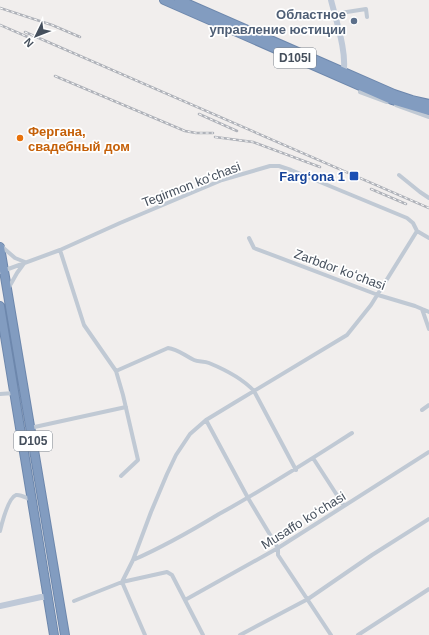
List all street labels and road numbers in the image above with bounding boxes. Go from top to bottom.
road number: D105l [274,48,316,68]
street label: Tegirmon koʻchasi [140,159,243,210]
street label: Zarbdor koʻchasi [292,246,388,293]
road number: D105 [14,431,52,451]
street label: Musaffo koʻchasi [258,488,348,552]

